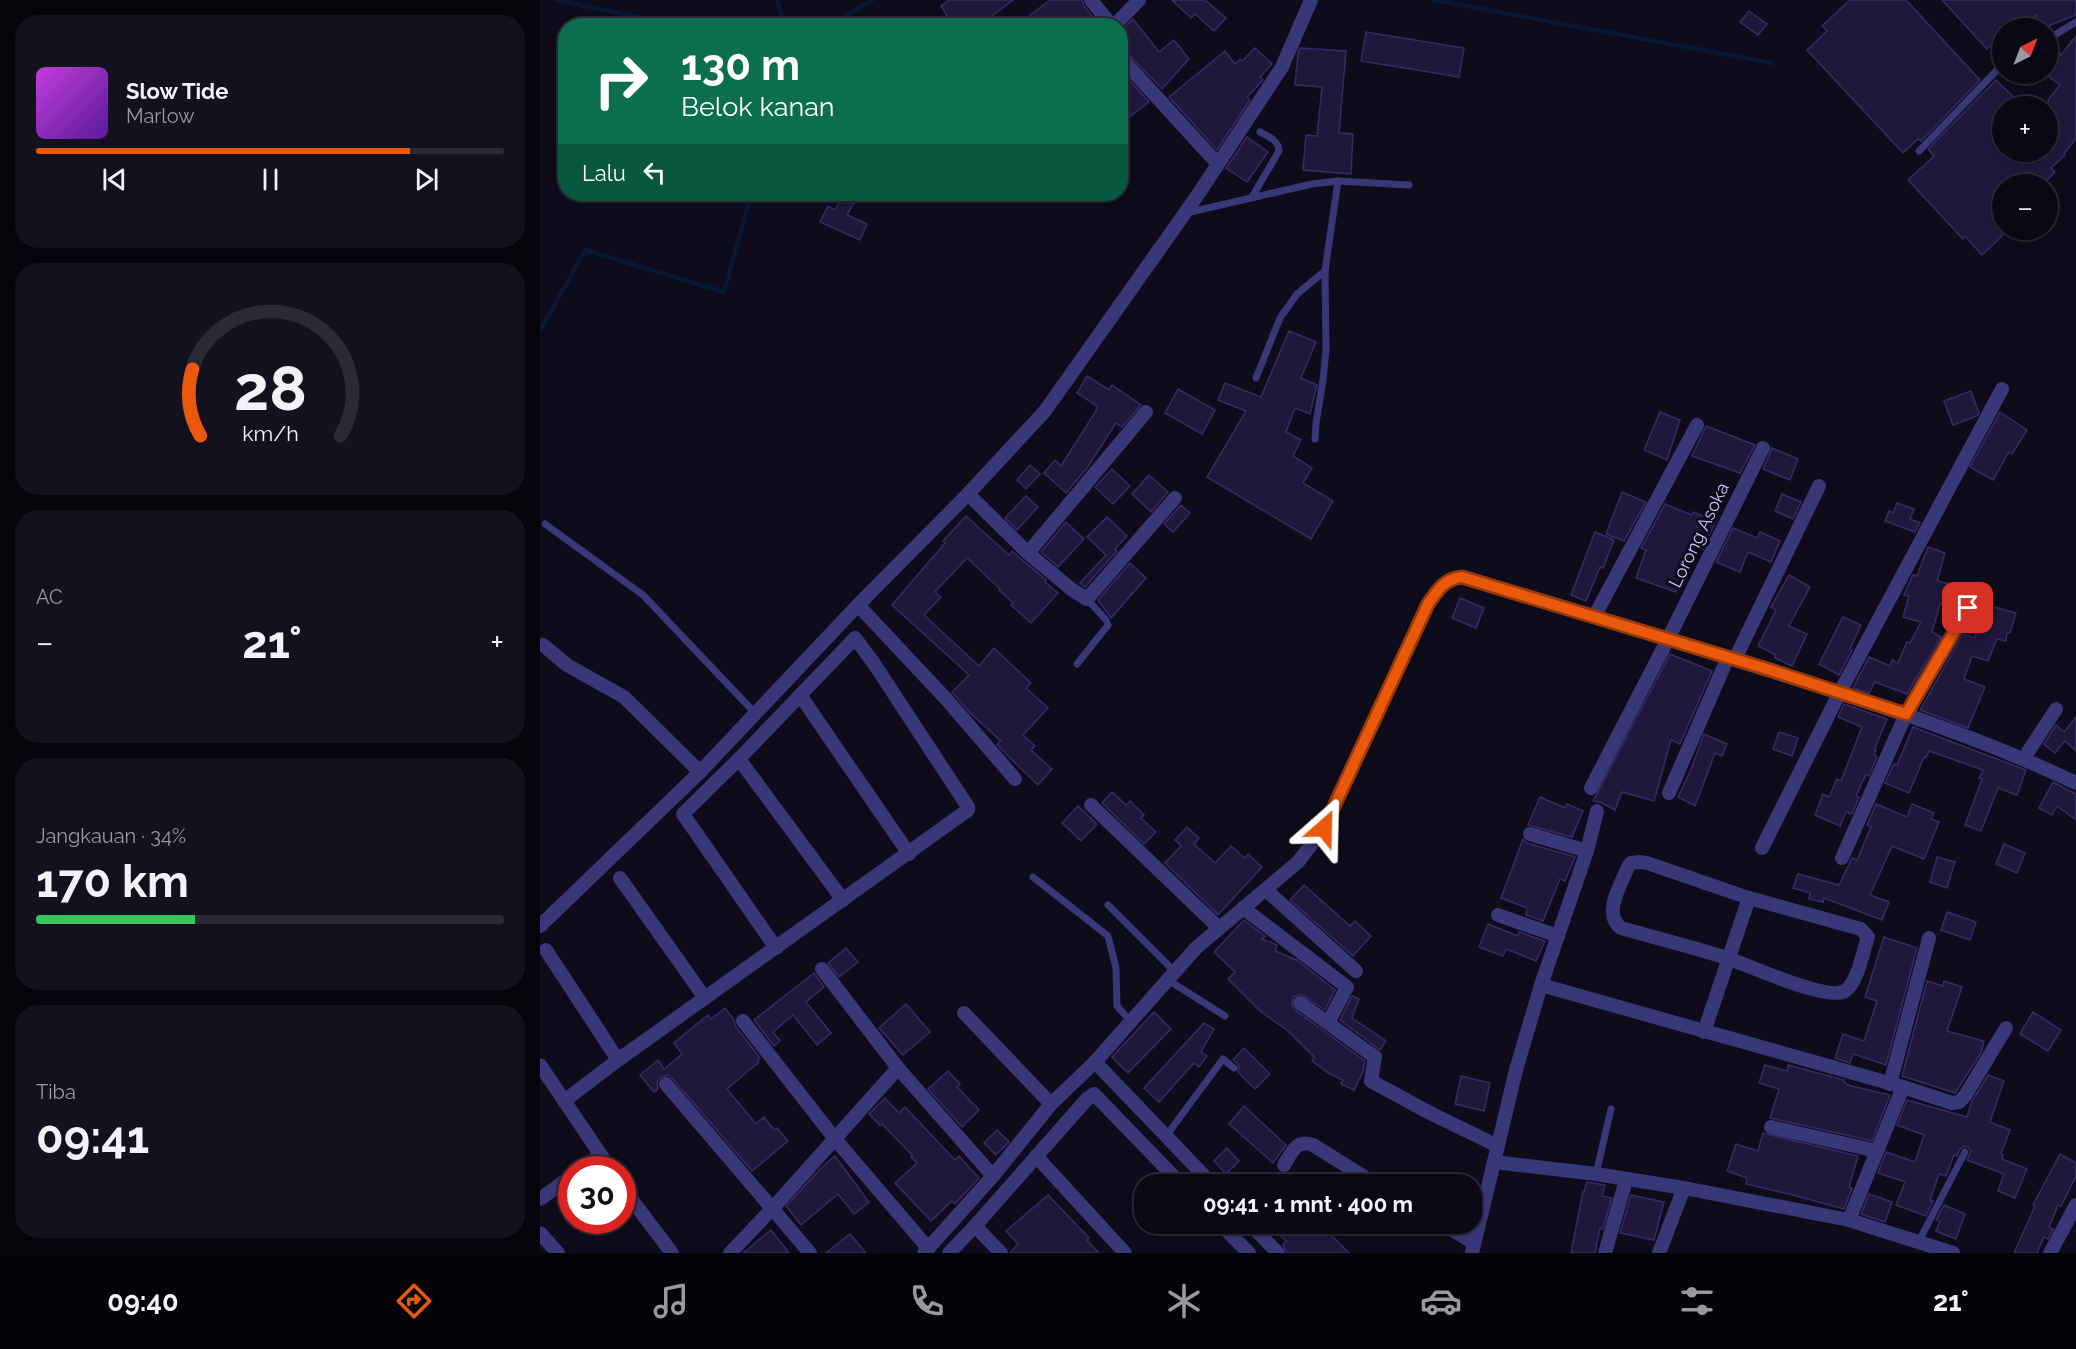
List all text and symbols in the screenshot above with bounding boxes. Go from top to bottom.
north arrow [1992,18,2058,84]
map controls [1992,18,2058,240]
text: 130 m [681,41,800,90]
icon: right [582,42,660,120]
text: Slow Tide [126,78,228,104]
text: Belok kanan [681,91,835,122]
button: + [1992,96,2058,162]
text: Marlow [126,104,195,128]
icon: left [638,156,671,189]
text: Lalu [582,160,626,186]
icon: previous [98,163,131,196]
icon: pause [254,163,287,196]
icon: next [410,163,443,196]
button: − [1992,174,2058,240]
text: 28 [234,351,306,425]
text: km/h [242,421,298,446]
street label: Lorong Asoka [1664,479,1733,591]
pin [1942,582,1993,633]
text: AC [36,585,63,609]
icon: arrive [1951,591,1984,624]
text: 21° [242,616,302,669]
text: − [36,623,54,662]
text: + [490,623,504,662]
position arrow [1292,796,1356,860]
text: Jangkauan · 34% [36,824,186,848]
text: 170 km [36,855,189,908]
text: Tiba [36,1080,76,1104]
text: 09:41 [36,1111,149,1164]
speed limit sign: 30 [558,1156,636,1234]
text: 09:41 · 1 mnt · 400 m [1203,1191,1413,1217]
icon: directions [393,1280,435,1322]
icon: music [650,1280,692,1322]
icon: phone [906,1280,948,1322]
icon: climate [1163,1280,1205,1322]
icon: car [1420,1280,1462,1322]
icon: filters [1676,1280,1718,1322]
text: 09:40 [107,1286,178,1317]
text: 21° [1933,1286,1969,1317]

